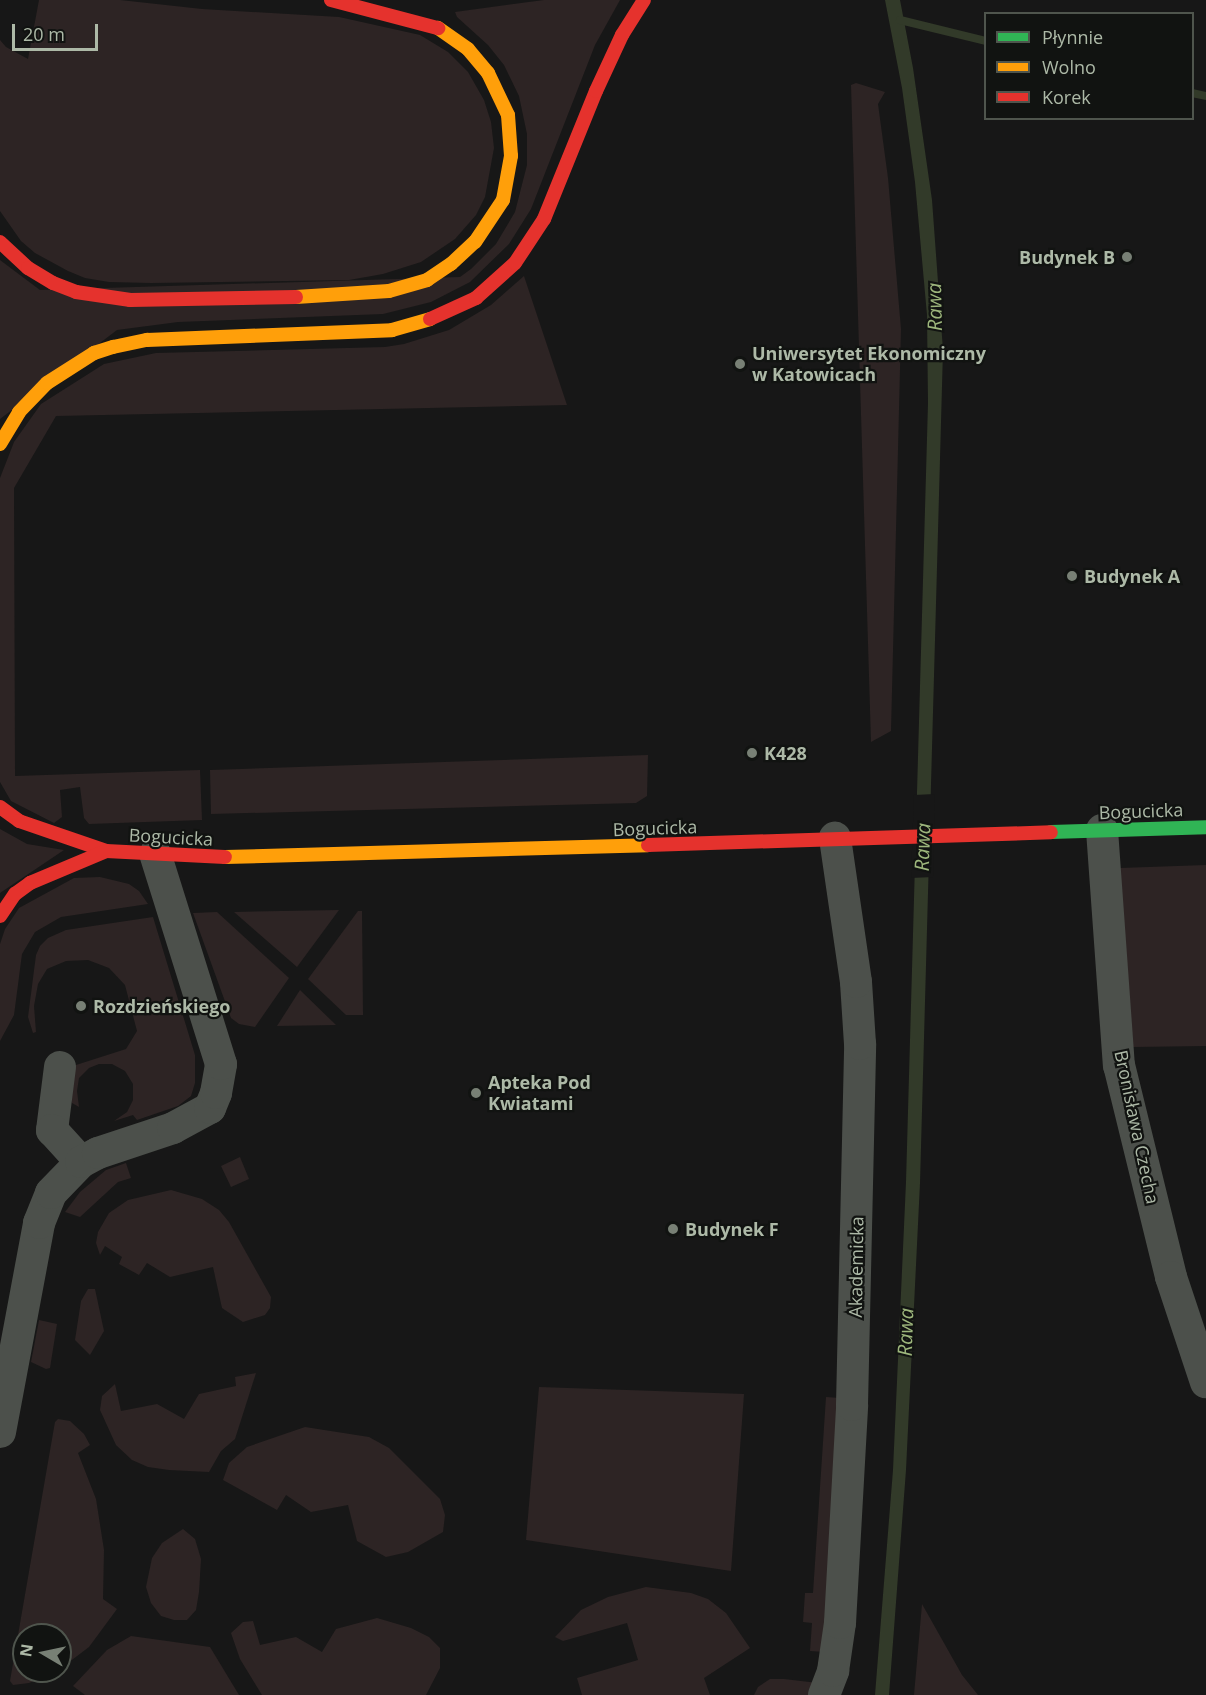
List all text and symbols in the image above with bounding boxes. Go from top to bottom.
scale bar [15,12,100,50]
legend [984,12,1194,120]
text: 20 m [23,22,65,46]
text: Płynnie [1042,25,1103,49]
text: Wolno [1042,55,1096,79]
text: Korek [1042,85,1091,109]
place label: Budynek B [1019,246,1115,268]
marker: Budynek B [1120,250,1134,264]
water label: Rawa [922,283,946,331]
place label: Uniwersytet Ekonomiczny w Katowicach [752,343,986,386]
marker: Uniwersytet Ekonomiczny w Katowicach [733,357,747,371]
place label: Budynek A [1084,565,1180,587]
marker: Budynek A [1065,569,1079,583]
place label: K428 [764,742,807,764]
marker: K428 [745,746,759,760]
street label: Bogucicka [1098,799,1184,823]
street label: Bogucicka [612,816,698,840]
water label: Rawa [909,822,935,872]
street label: Bogucicka [128,824,214,850]
place label: Rozdzieńskiego [93,995,230,1017]
marker: Rozdzieńskiego [74,999,88,1013]
street label: Bronisława Czecha [1110,1048,1164,1206]
place label: Apteka Pod Kwiatami [488,1072,591,1114]
marker: Apteka Pod Kwiatami [469,1086,483,1100]
street label: Akademicka [844,1216,868,1318]
place label: Budynek F [685,1218,779,1240]
marker: Budynek F [666,1222,680,1236]
water label: Rawa [892,1307,918,1357]
north arrow [12,1623,72,1683]
text: N [14,1642,38,1659]

